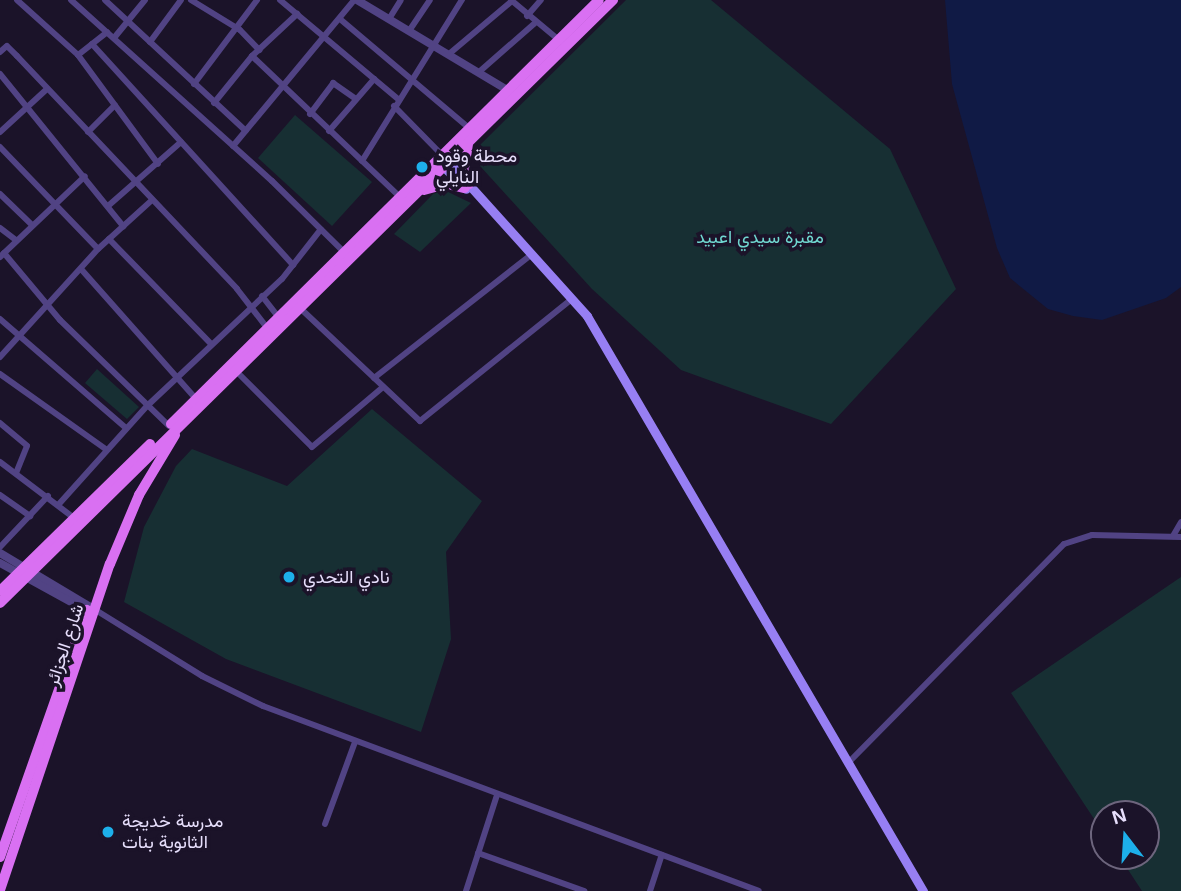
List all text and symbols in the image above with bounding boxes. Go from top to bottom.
place label: محطة وقود النايلي [436,146,517,188]
marker: محطة وقود النايلي [414,159,430,175]
park label: مقبرة سيدي اعبيد [696,226,824,248]
place label: نادي التحدي [303,566,390,588]
marker: نادي التحدي [281,569,297,585]
street label: شارع الجزائر [42,601,88,689]
north arrow [1090,800,1160,870]
text: N [1110,804,1129,828]
place label: مدرسة خديجة الثانوية بنات [122,811,223,854]
marker: مدرسة خديجة الثانوية بنات [100,824,116,840]

